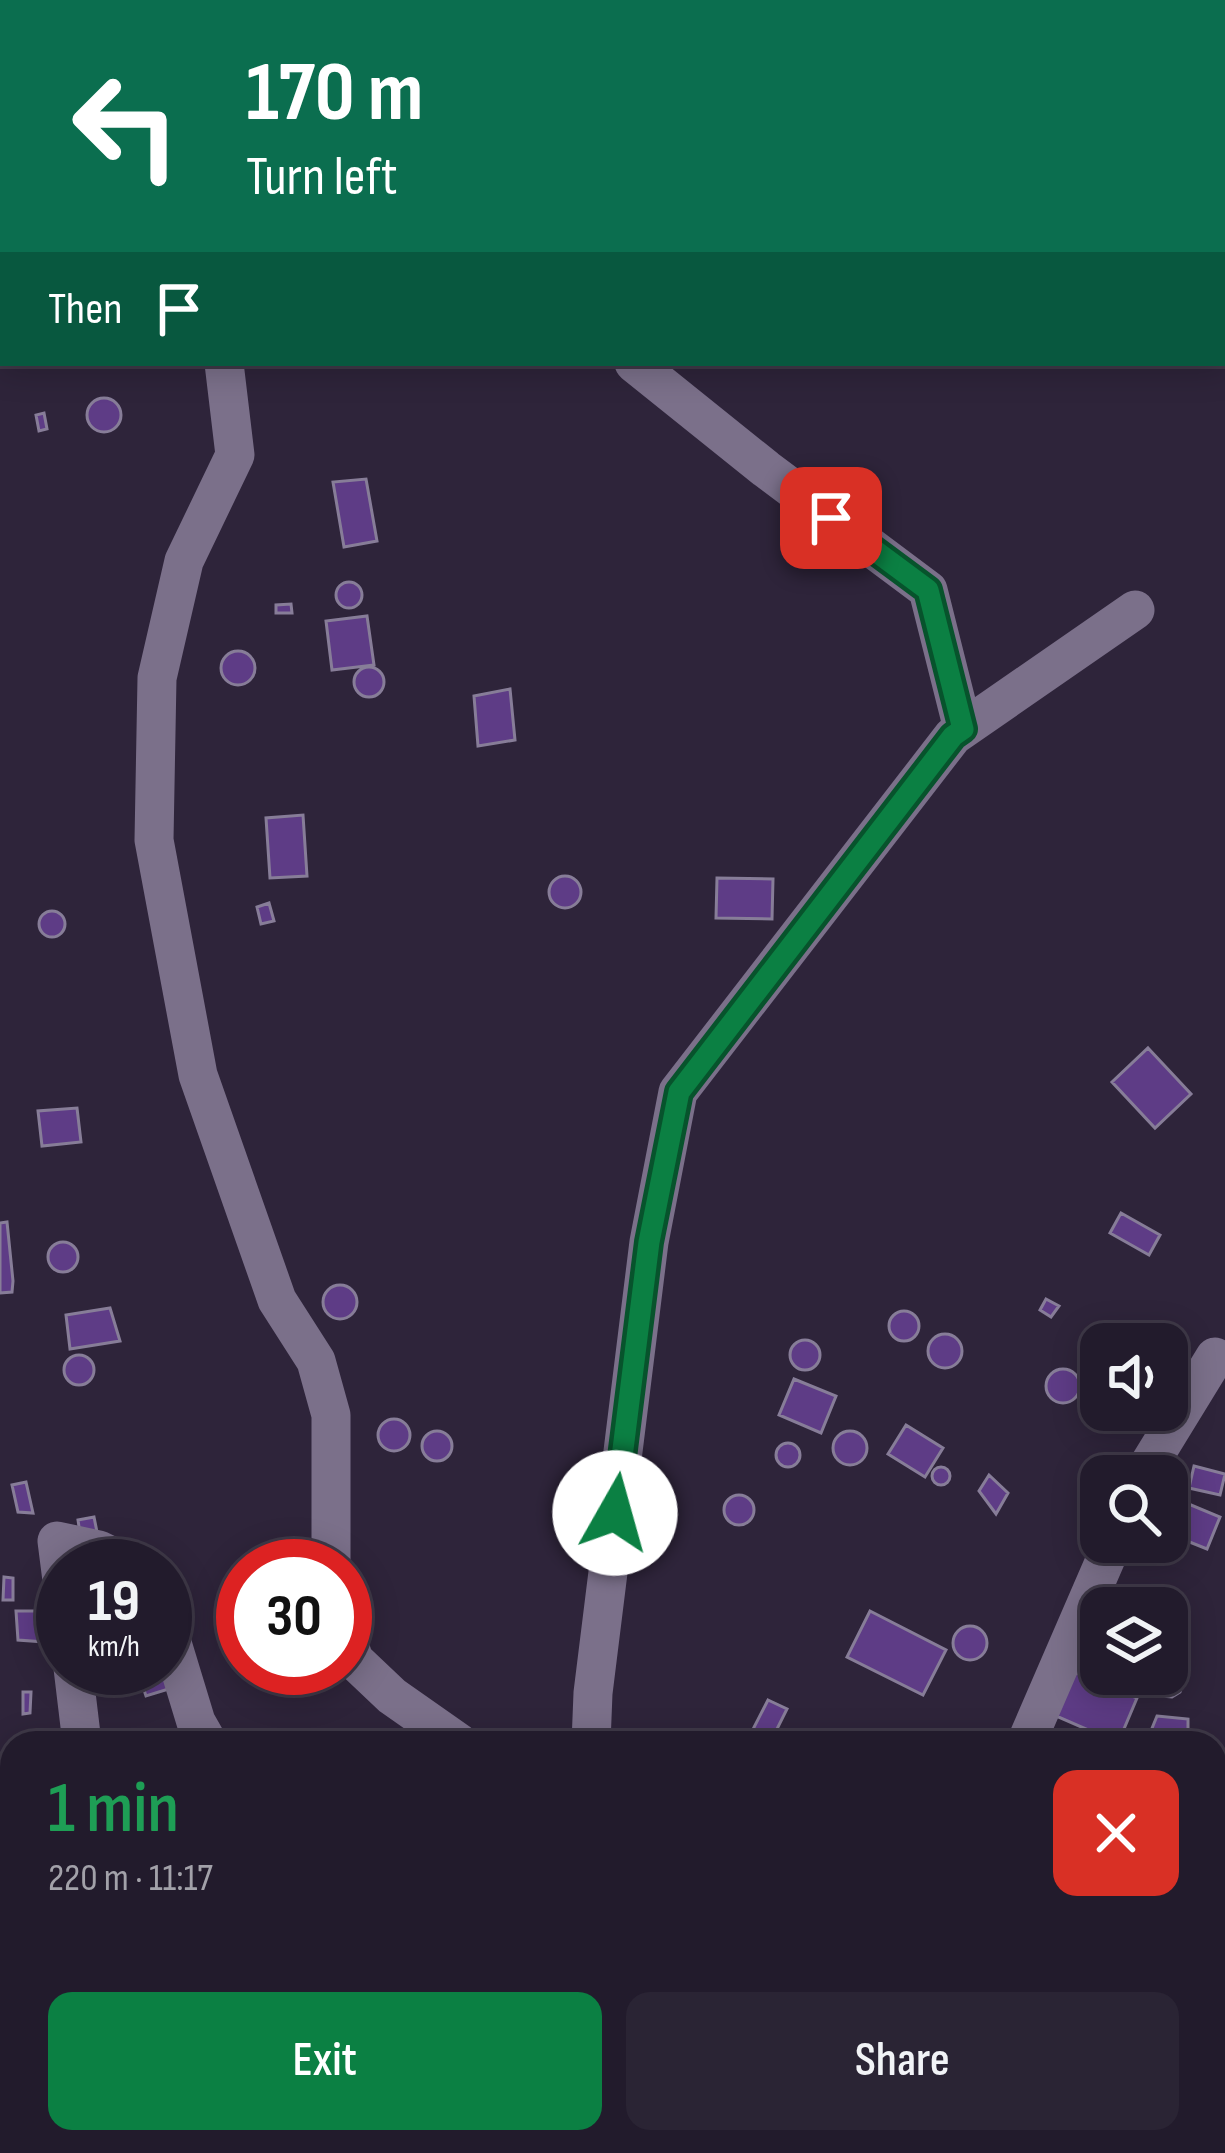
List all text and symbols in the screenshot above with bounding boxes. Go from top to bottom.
text: 170 m [246,43,423,144]
icon: left [48,48,204,204]
text: Turn left [246,145,398,210]
icon: arrive [146,276,212,342]
text: Then [48,282,122,337]
pin [780,467,882,569]
icon: arrive [798,485,864,551]
map controls [1080,1323,1188,1695]
button: sound [1080,1323,1188,1431]
position arrow [552,1450,678,1576]
button: search [1080,1455,1188,1563]
speed limit sign: 30 [216,1539,372,1695]
text: 19 [88,1566,140,1638]
button: layers [1080,1587,1188,1695]
text: km/h [88,1629,140,1665]
text: 1 min [48,1766,179,1853]
button: close [1053,1770,1179,1896]
text: 220 m · 11:17 [48,1855,213,1902]
button: Exit [48,1992,602,2130]
button: Share [626,1992,1179,2130]

